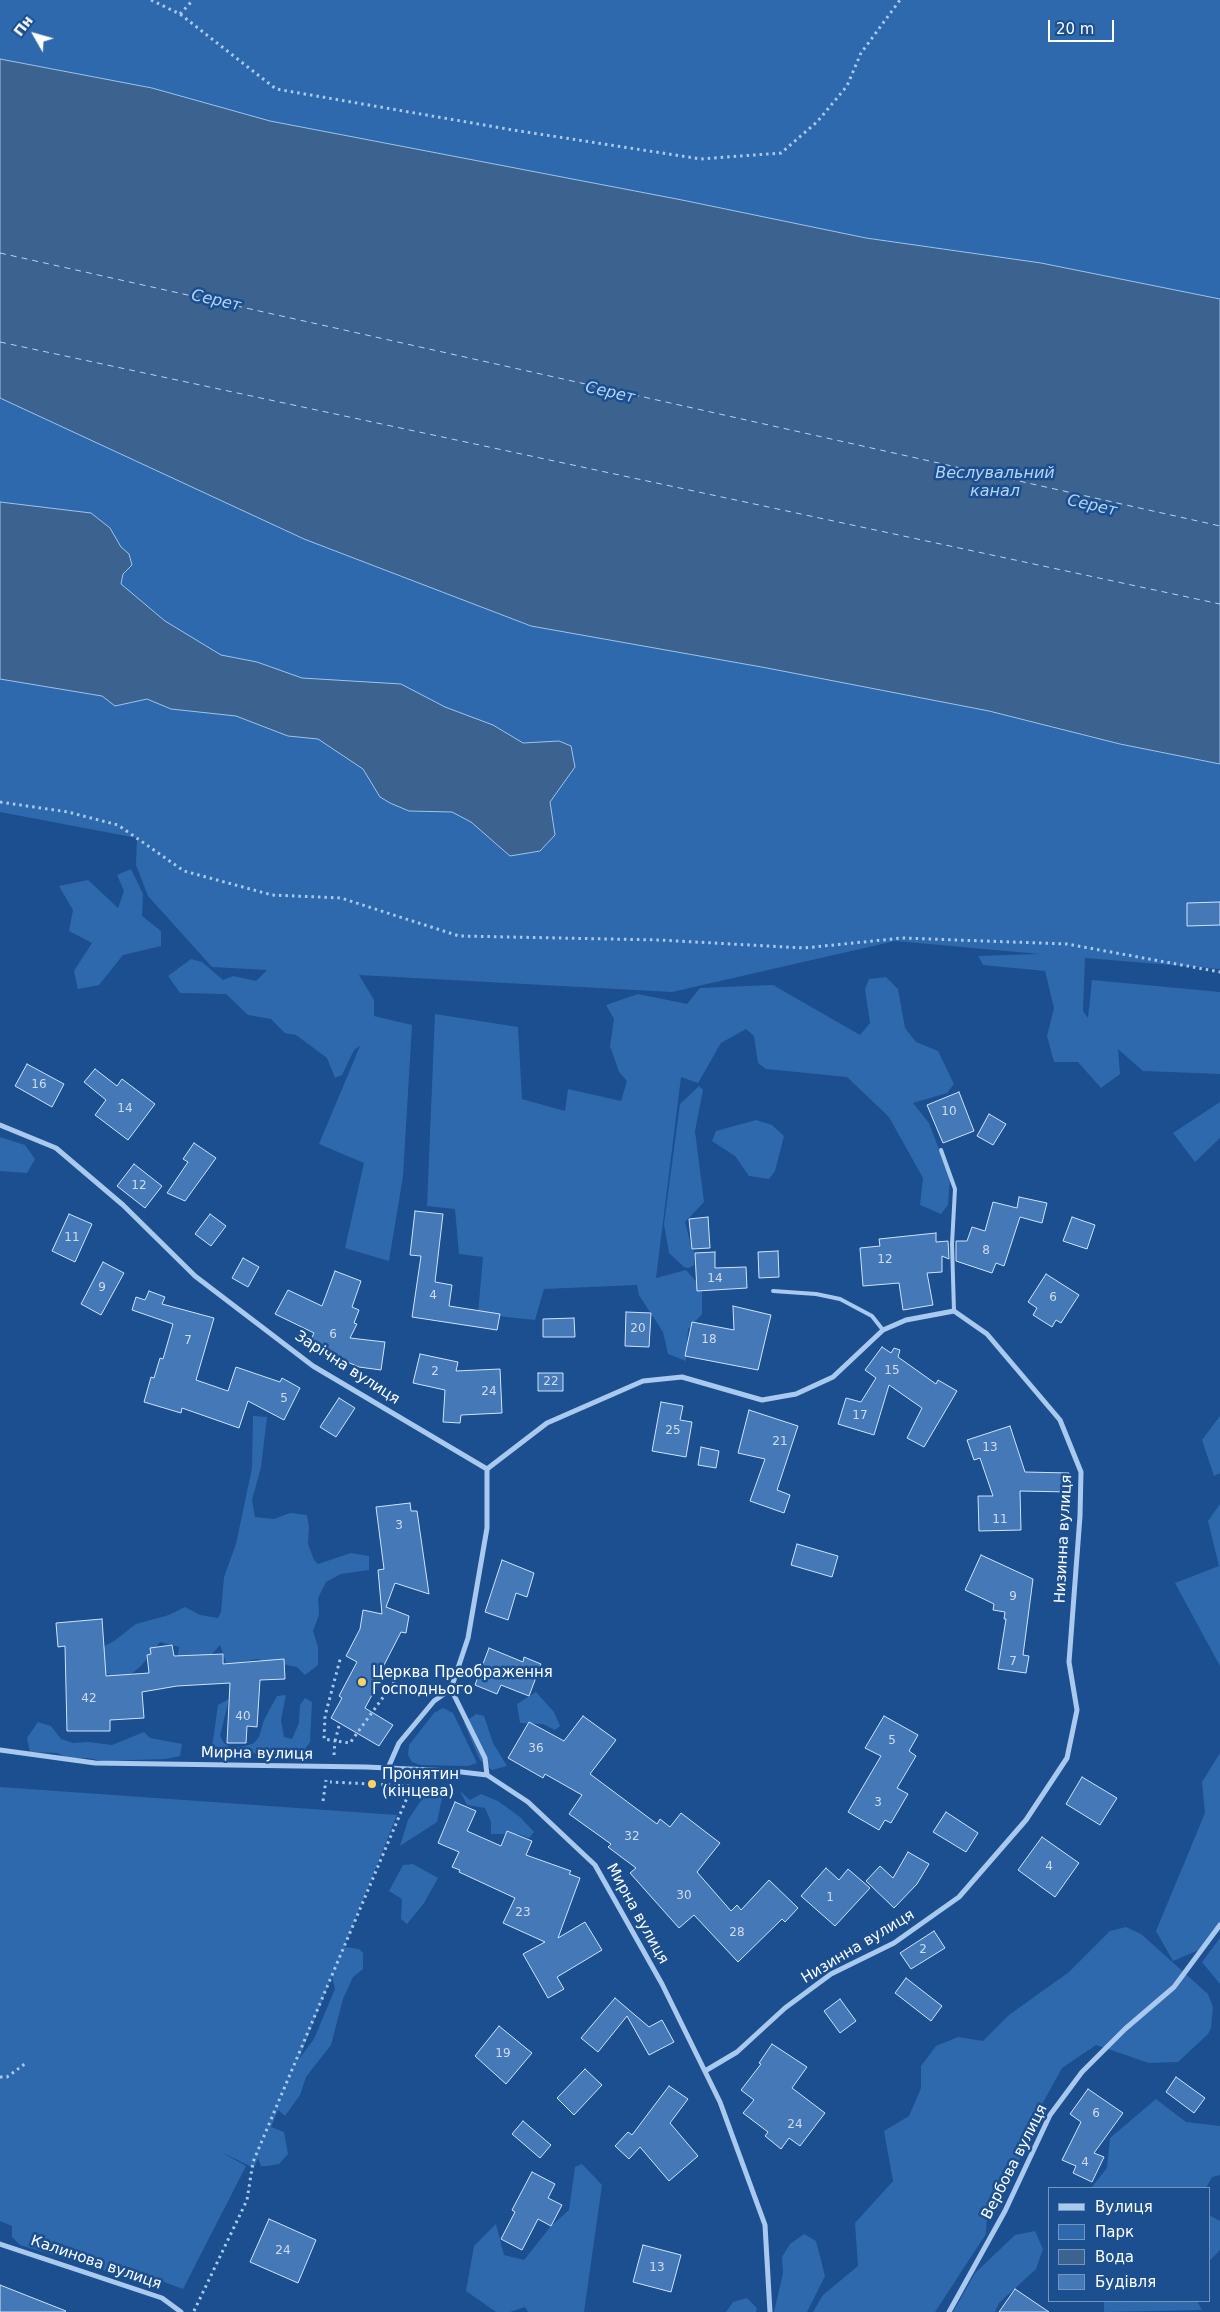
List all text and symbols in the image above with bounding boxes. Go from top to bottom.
north arrow [10,10,60,60]
scale bar [1050,10,1116,42]
text: Пн [10,12,36,39]
text: 20 m [1056,20,1094,38]
water label: Серет [189,286,243,316]
water label: Серет [583,378,637,408]
water label: Веслувальний канал [935,464,1055,502]
water label: Серет [1065,491,1119,521]
house number: 16 [31,1078,47,1092]
house number: 14 [117,1102,133,1116]
house number: 10 [941,1105,957,1119]
house number: 12 [131,1179,147,1193]
house number: 11 [64,1231,80,1245]
house number: 8 [982,1244,990,1258]
house number: 12 [877,1253,893,1267]
house number: 14 [707,1272,723,1286]
house number: 9 [98,1281,106,1295]
house number: 4 [429,1289,437,1303]
house number: 6 [1049,1291,1057,1305]
house number: 20 [630,1322,646,1336]
street label: Зарічна вулиця [291,1327,403,1409]
house number: 6 [329,1328,337,1342]
house number: 18 [701,1333,717,1347]
house number: 7 [184,1334,192,1348]
house number: 15 [884,1364,900,1378]
house number: 2 [431,1365,439,1379]
house number: 22 [543,1375,559,1389]
house number: 24 [481,1385,497,1399]
house number: 5 [280,1392,288,1406]
house number: 17 [852,1409,868,1423]
house number: 25 [665,1424,681,1438]
house number: 21 [772,1435,788,1449]
house number: 13 [982,1441,998,1455]
street label: Низинна вулиця [1052,1474,1076,1604]
house number: 11 [992,1513,1008,1527]
house number: 3 [395,1519,403,1533]
house number: 9 [1009,1590,1017,1604]
house number: 7 [1009,1655,1017,1669]
place label: Церква Преображення Господнього [372,1664,553,1699]
marker: Церква Преображення Господнього [356,1676,368,1688]
house number: 42 [81,1692,97,1706]
house number: 40 [235,1710,251,1724]
house number: 5 [888,1734,896,1748]
house number: 36 [528,1742,544,1756]
street label: Мирна вулиця [201,1744,313,1764]
place label: Пронятин (кінцева) [382,1766,459,1801]
marker: Пронятин (кінцева) [366,1778,378,1790]
house number: 3 [874,1796,882,1810]
house number: 32 [624,1830,640,1844]
house number: 4 [1045,1860,1053,1874]
street label: Мирна вулиця [602,1861,672,1967]
house number: 30 [676,1889,692,1903]
house number: 1 [826,1891,834,1905]
house number: 23 [515,1906,531,1920]
street label: Низинна вулиця [798,1906,918,1988]
house number: 28 [729,1926,745,1940]
house number: 2 [919,1943,927,1957]
house number: 19 [495,2047,511,2061]
street label: Вербова вулиця [978,2102,1052,2222]
house number: 6 [1092,2107,1100,2121]
house number: 24 [787,2118,803,2132]
house number: 4 [1081,2156,1089,2170]
legend [1048,2187,1210,2302]
text: Вулиця [1095,2198,1153,2216]
text: Парк [1095,2223,1134,2241]
street label: Калинова вулиця [28,2232,164,2294]
house number: 24 [275,2244,291,2258]
text: Вода [1095,2248,1134,2266]
house number: 13 [649,2261,665,2275]
text: Будівля [1095,2273,1156,2291]

